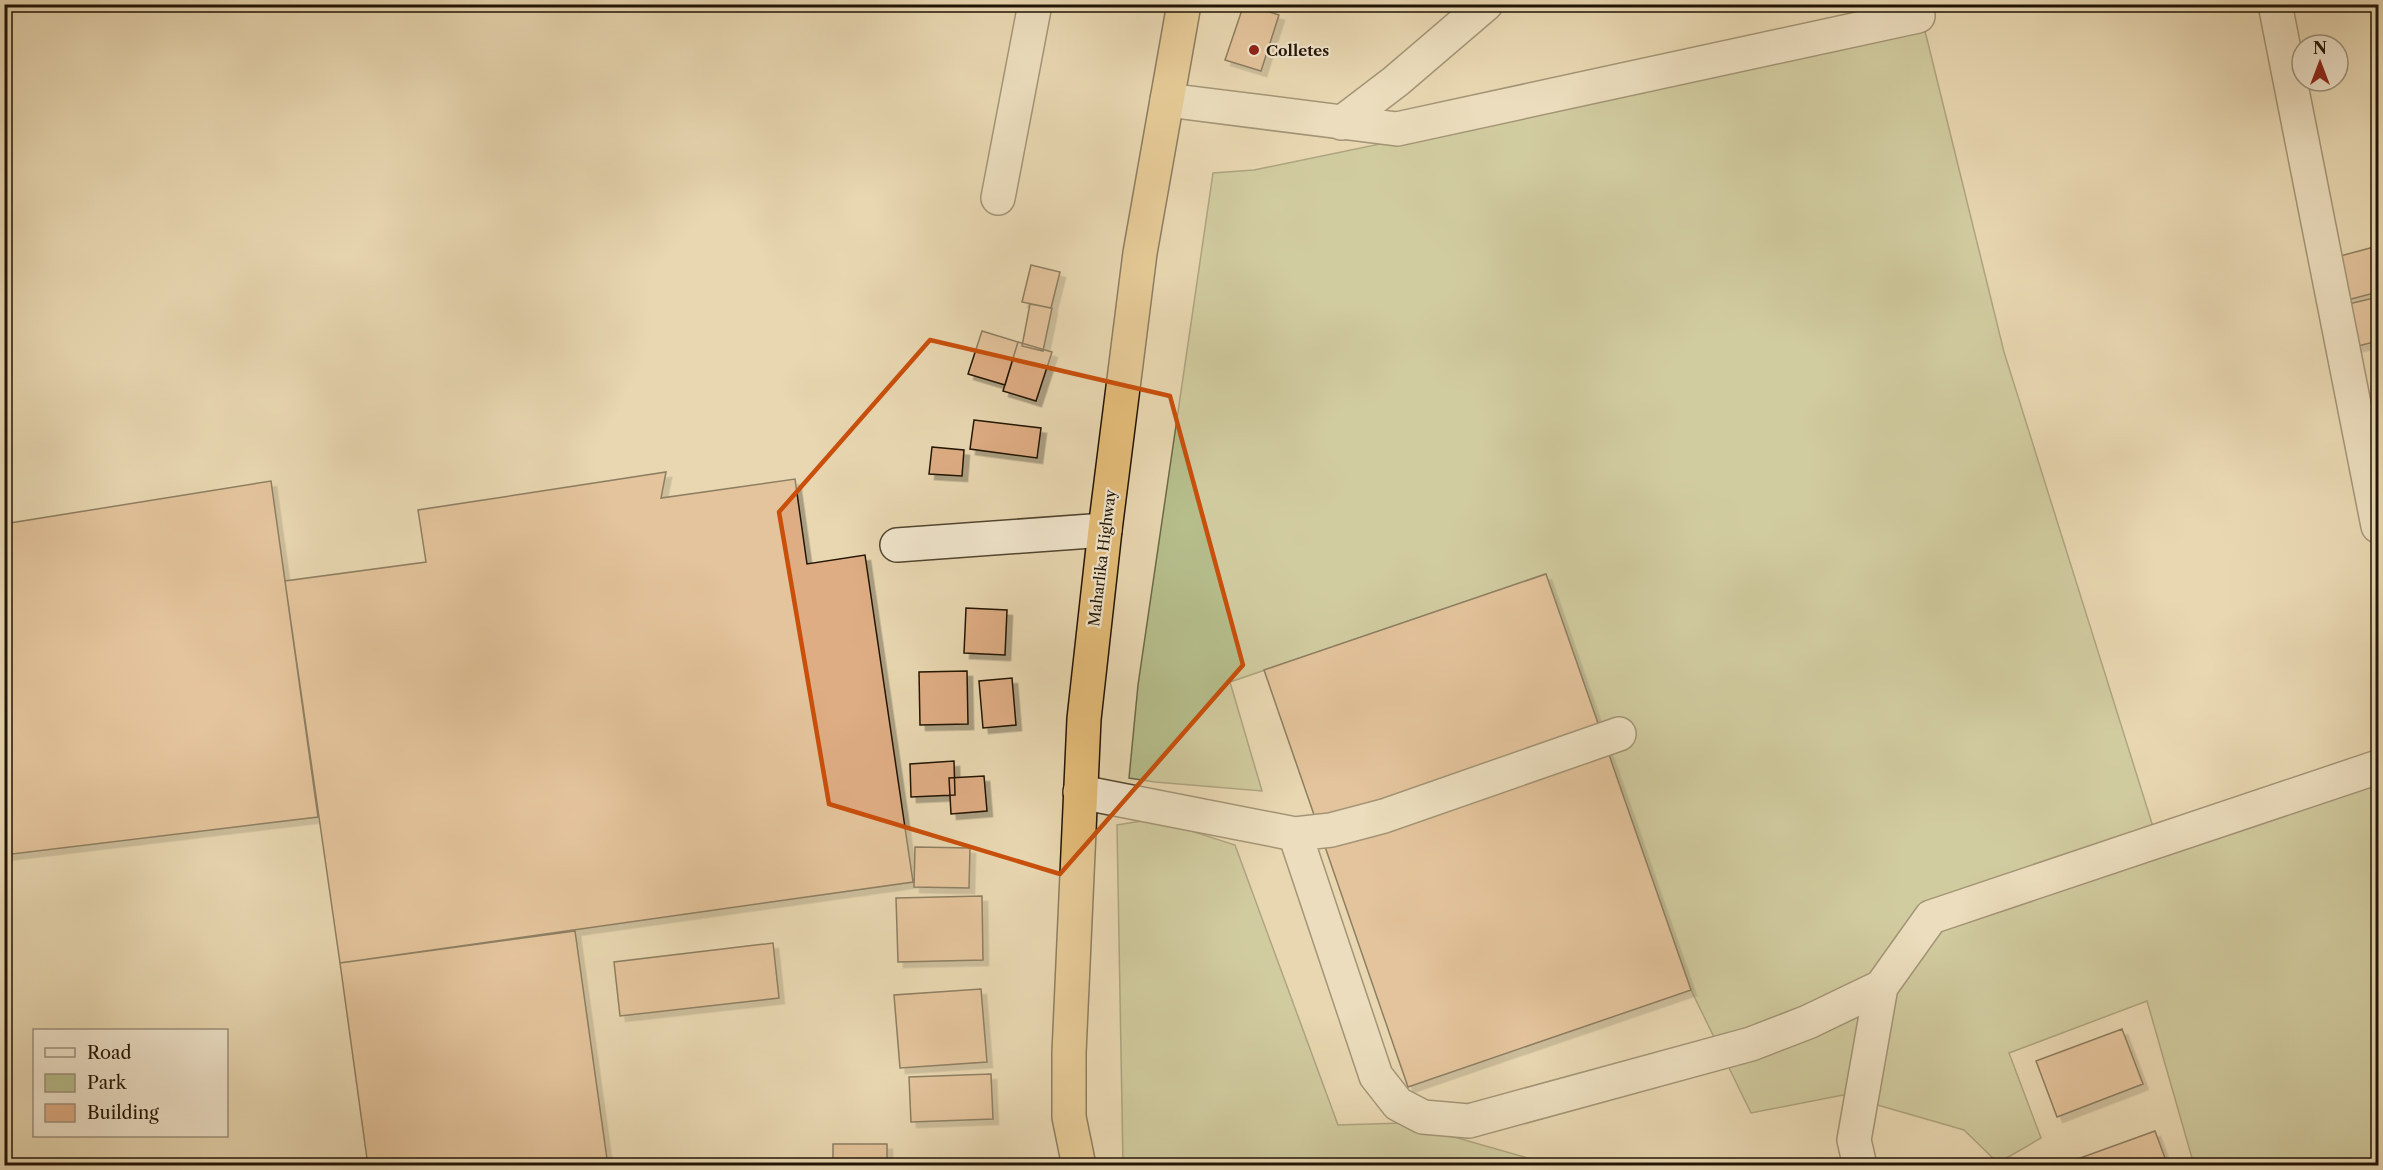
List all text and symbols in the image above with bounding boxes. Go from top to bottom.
north arrow [2290,33,2350,93]
text: N [2313,38,2327,58]
place label: Colletes [1266,41,1329,60]
marker: Colletes [1247,43,1261,57]
street label: Maharlika Highway [1084,488,1120,628]
legend [33,1029,228,1137]
text: Road [87,1042,132,1064]
text: Park [87,1072,128,1094]
text: Building [87,1102,159,1124]

